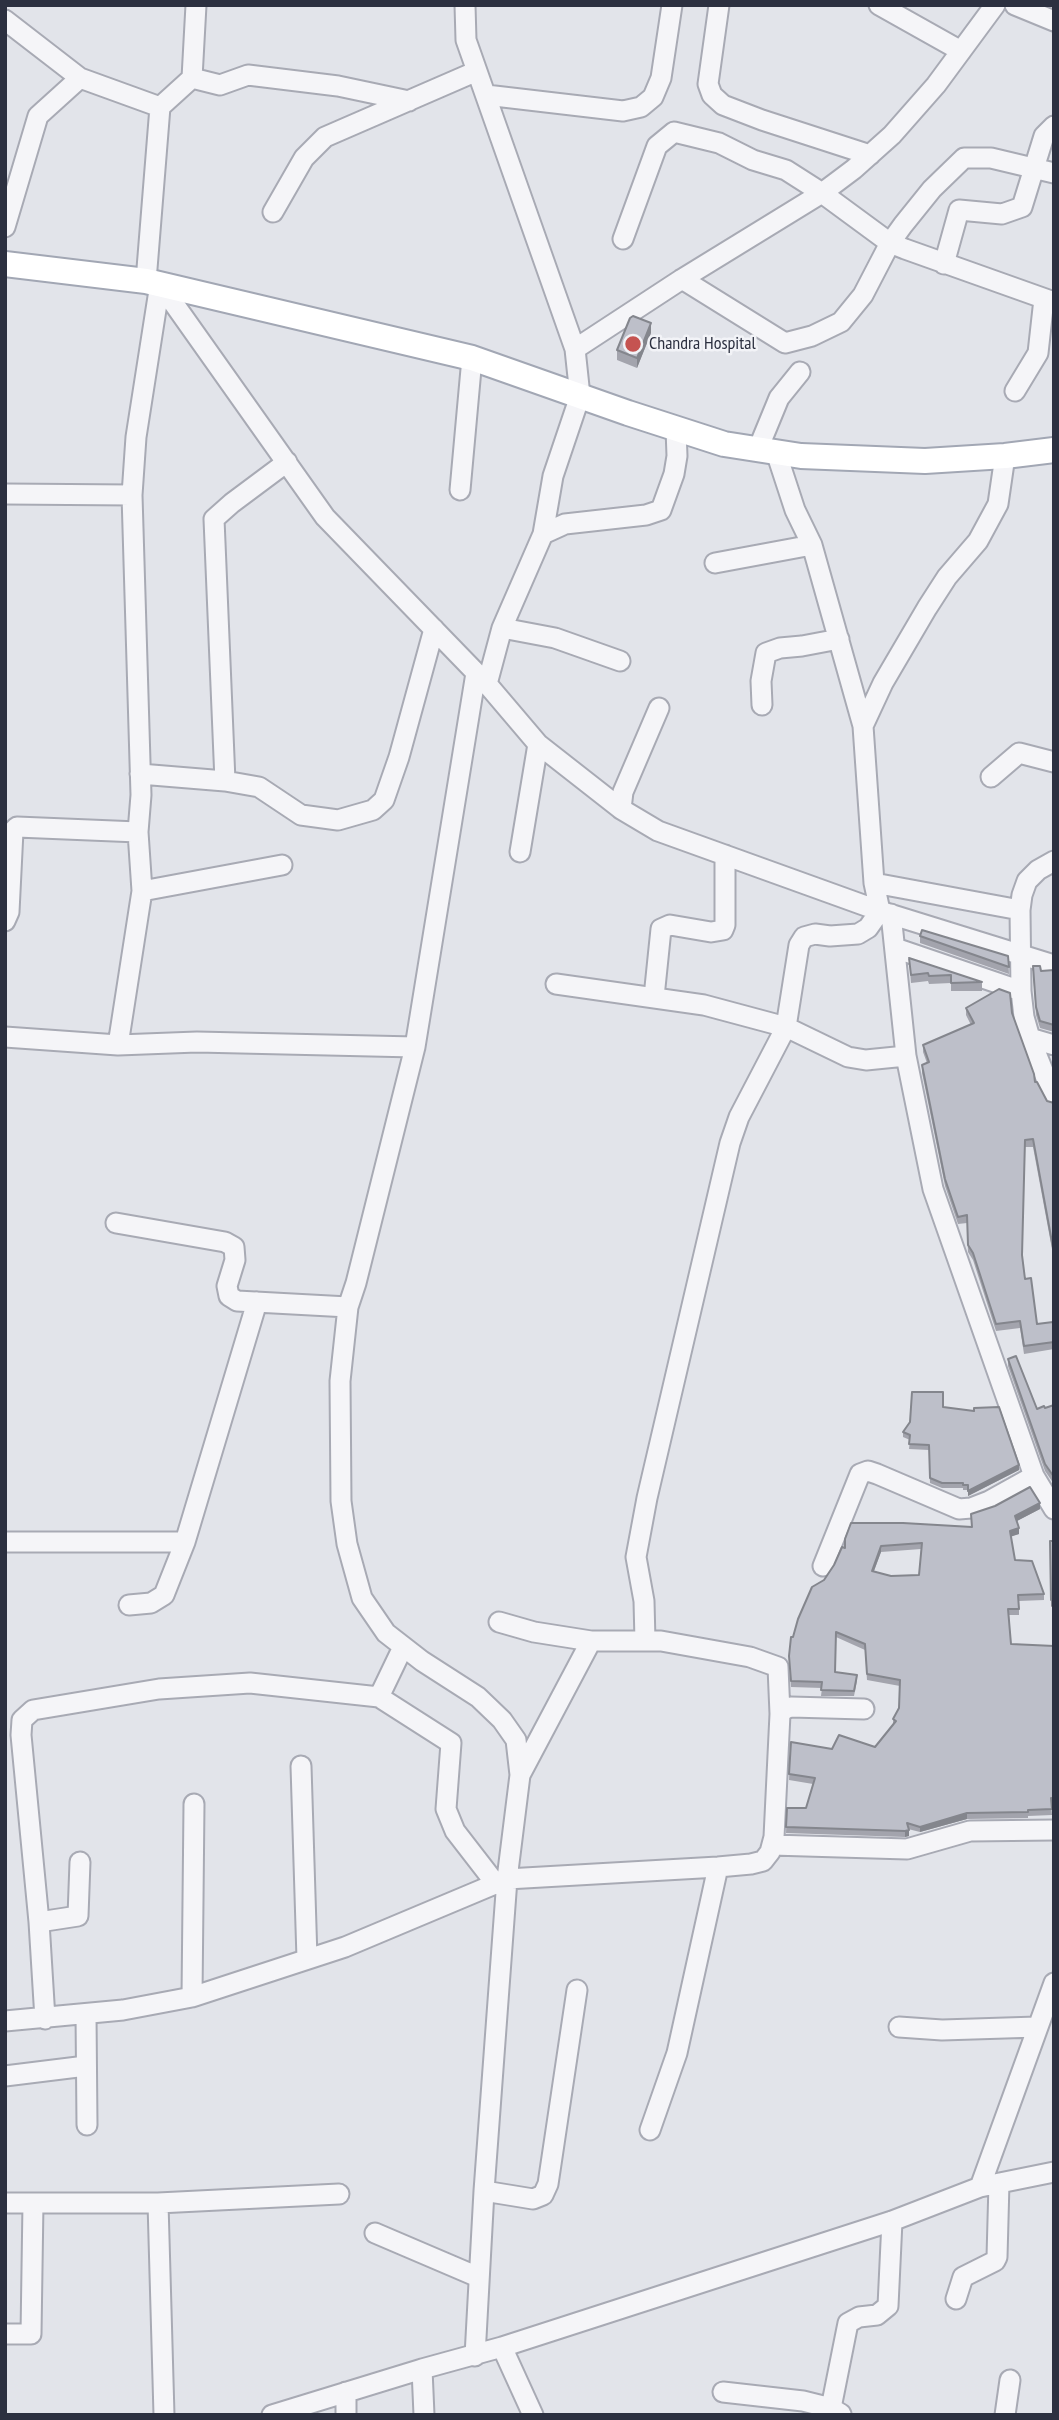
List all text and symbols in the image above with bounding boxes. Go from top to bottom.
place label: Chandra Hospital [649,333,756,355]
marker: Chandra Hospital [623,334,643,354]

